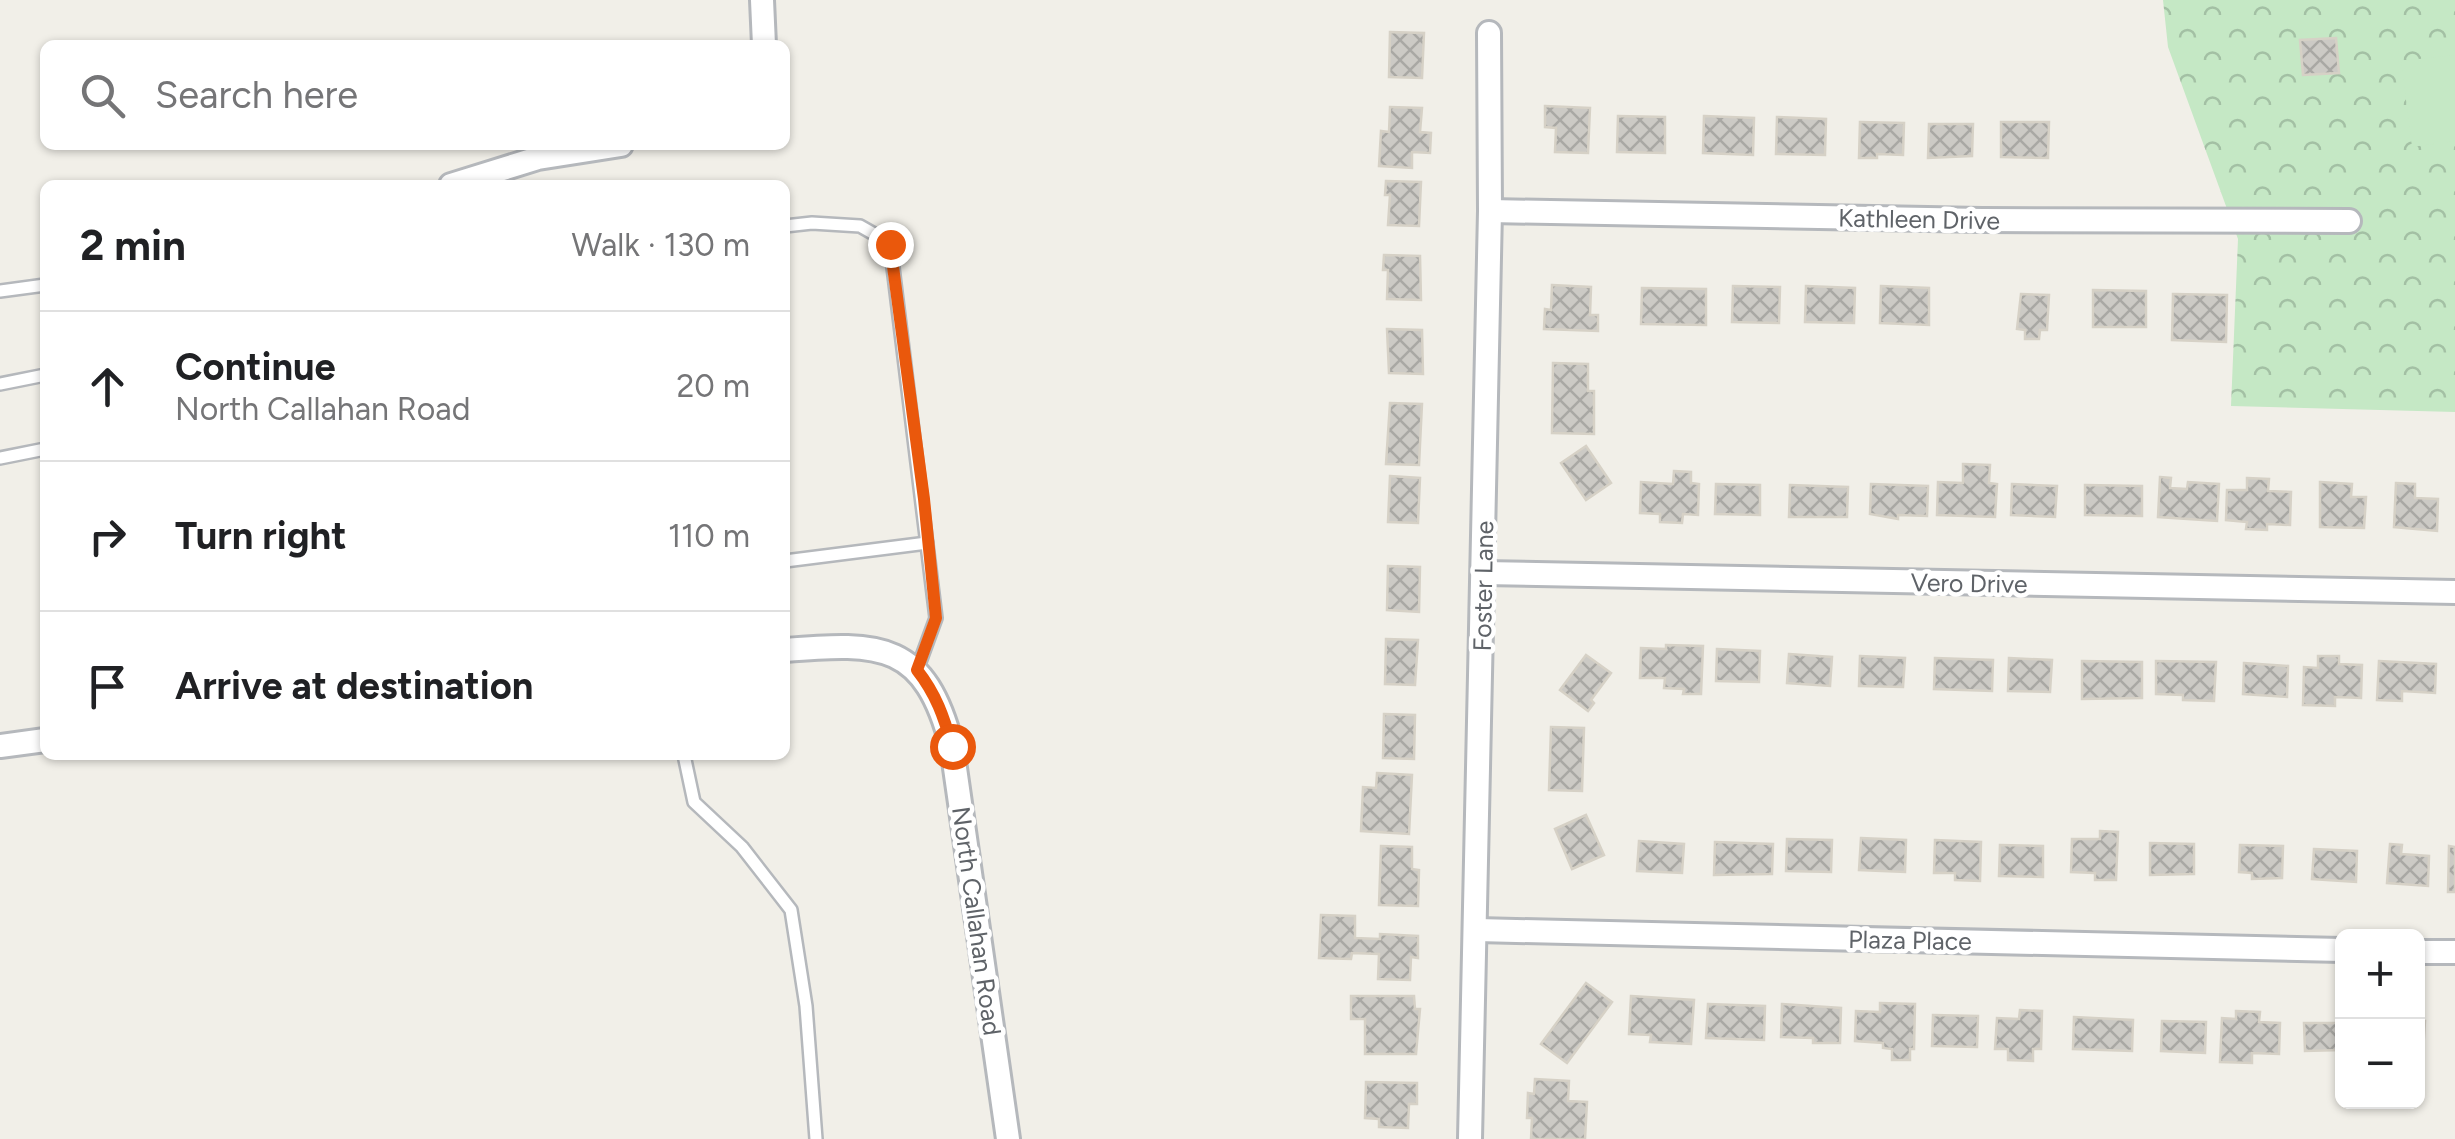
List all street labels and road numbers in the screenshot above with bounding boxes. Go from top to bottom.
street label: Kathleen Drive [1838,203,2000,235]
street label: Foster Lane [1467,520,1499,652]
street label: Vero Drive [1910,567,2028,599]
street label: North Callahan Road [946,805,1008,1037]
street label: Plaza Place [1848,924,1972,956]

